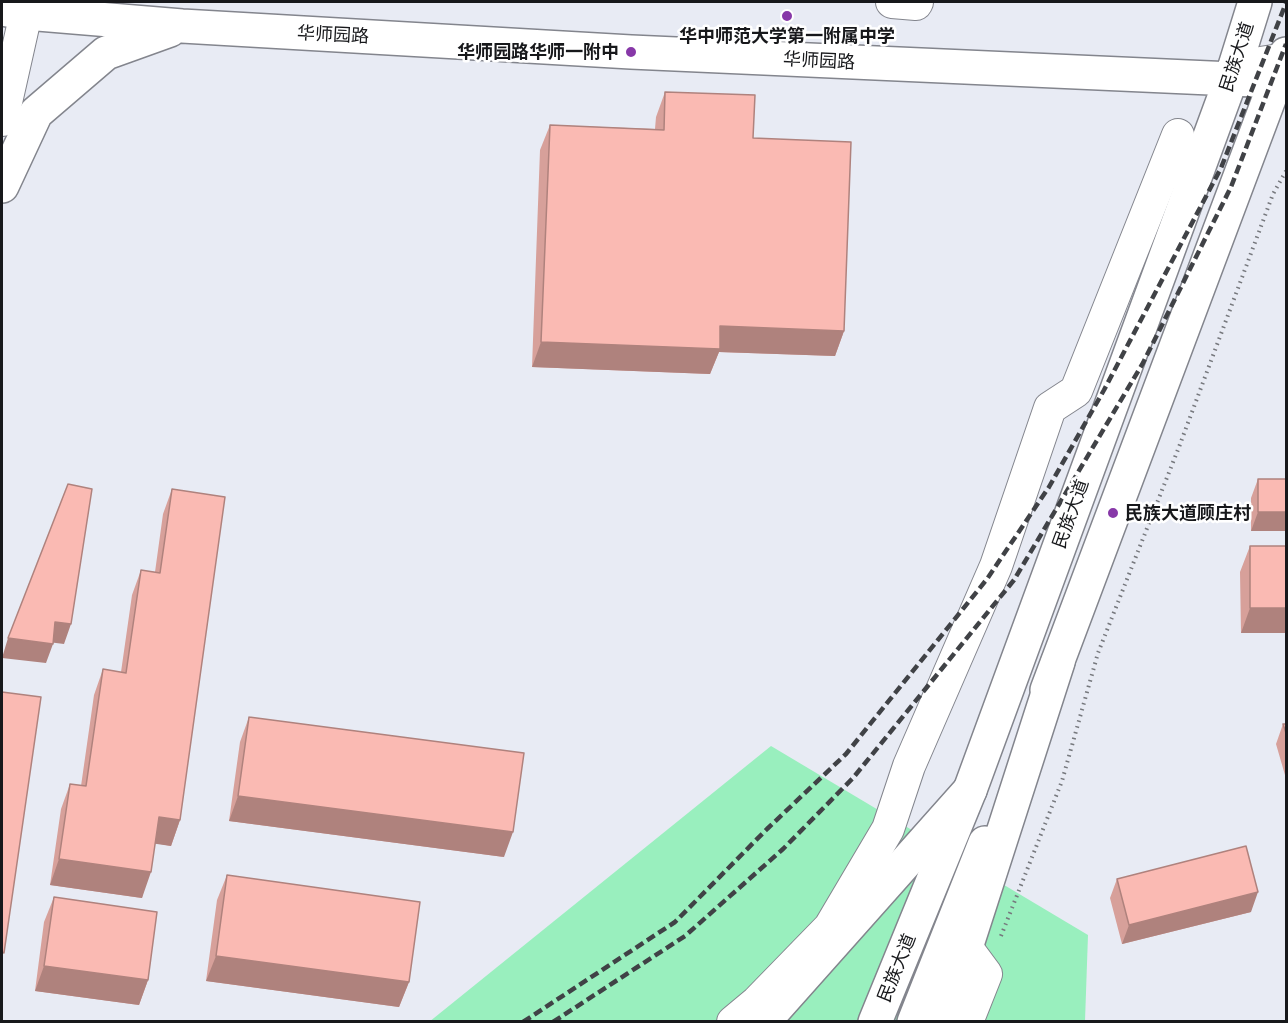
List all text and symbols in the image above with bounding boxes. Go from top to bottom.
marker: 华中师范大学第一附属中学 [780,9,794,23]
street label: 民族大道 [1216,19,1258,95]
street label: 华师园路 [296,22,370,48]
place label: 华中师范大学第一附属中学 [679,25,895,47]
place label: 华师园路华师一附中 [457,41,619,63]
marker: 华师园路华师一附中 [624,45,638,59]
street label: 华师园路 [782,48,856,74]
street label: 民族大道 [1049,476,1093,552]
place label: 民族大道顾庄村 [1125,502,1251,524]
marker: 民族大道顾庄村 [1106,506,1120,520]
street label: 民族大道 [874,931,920,1005]

